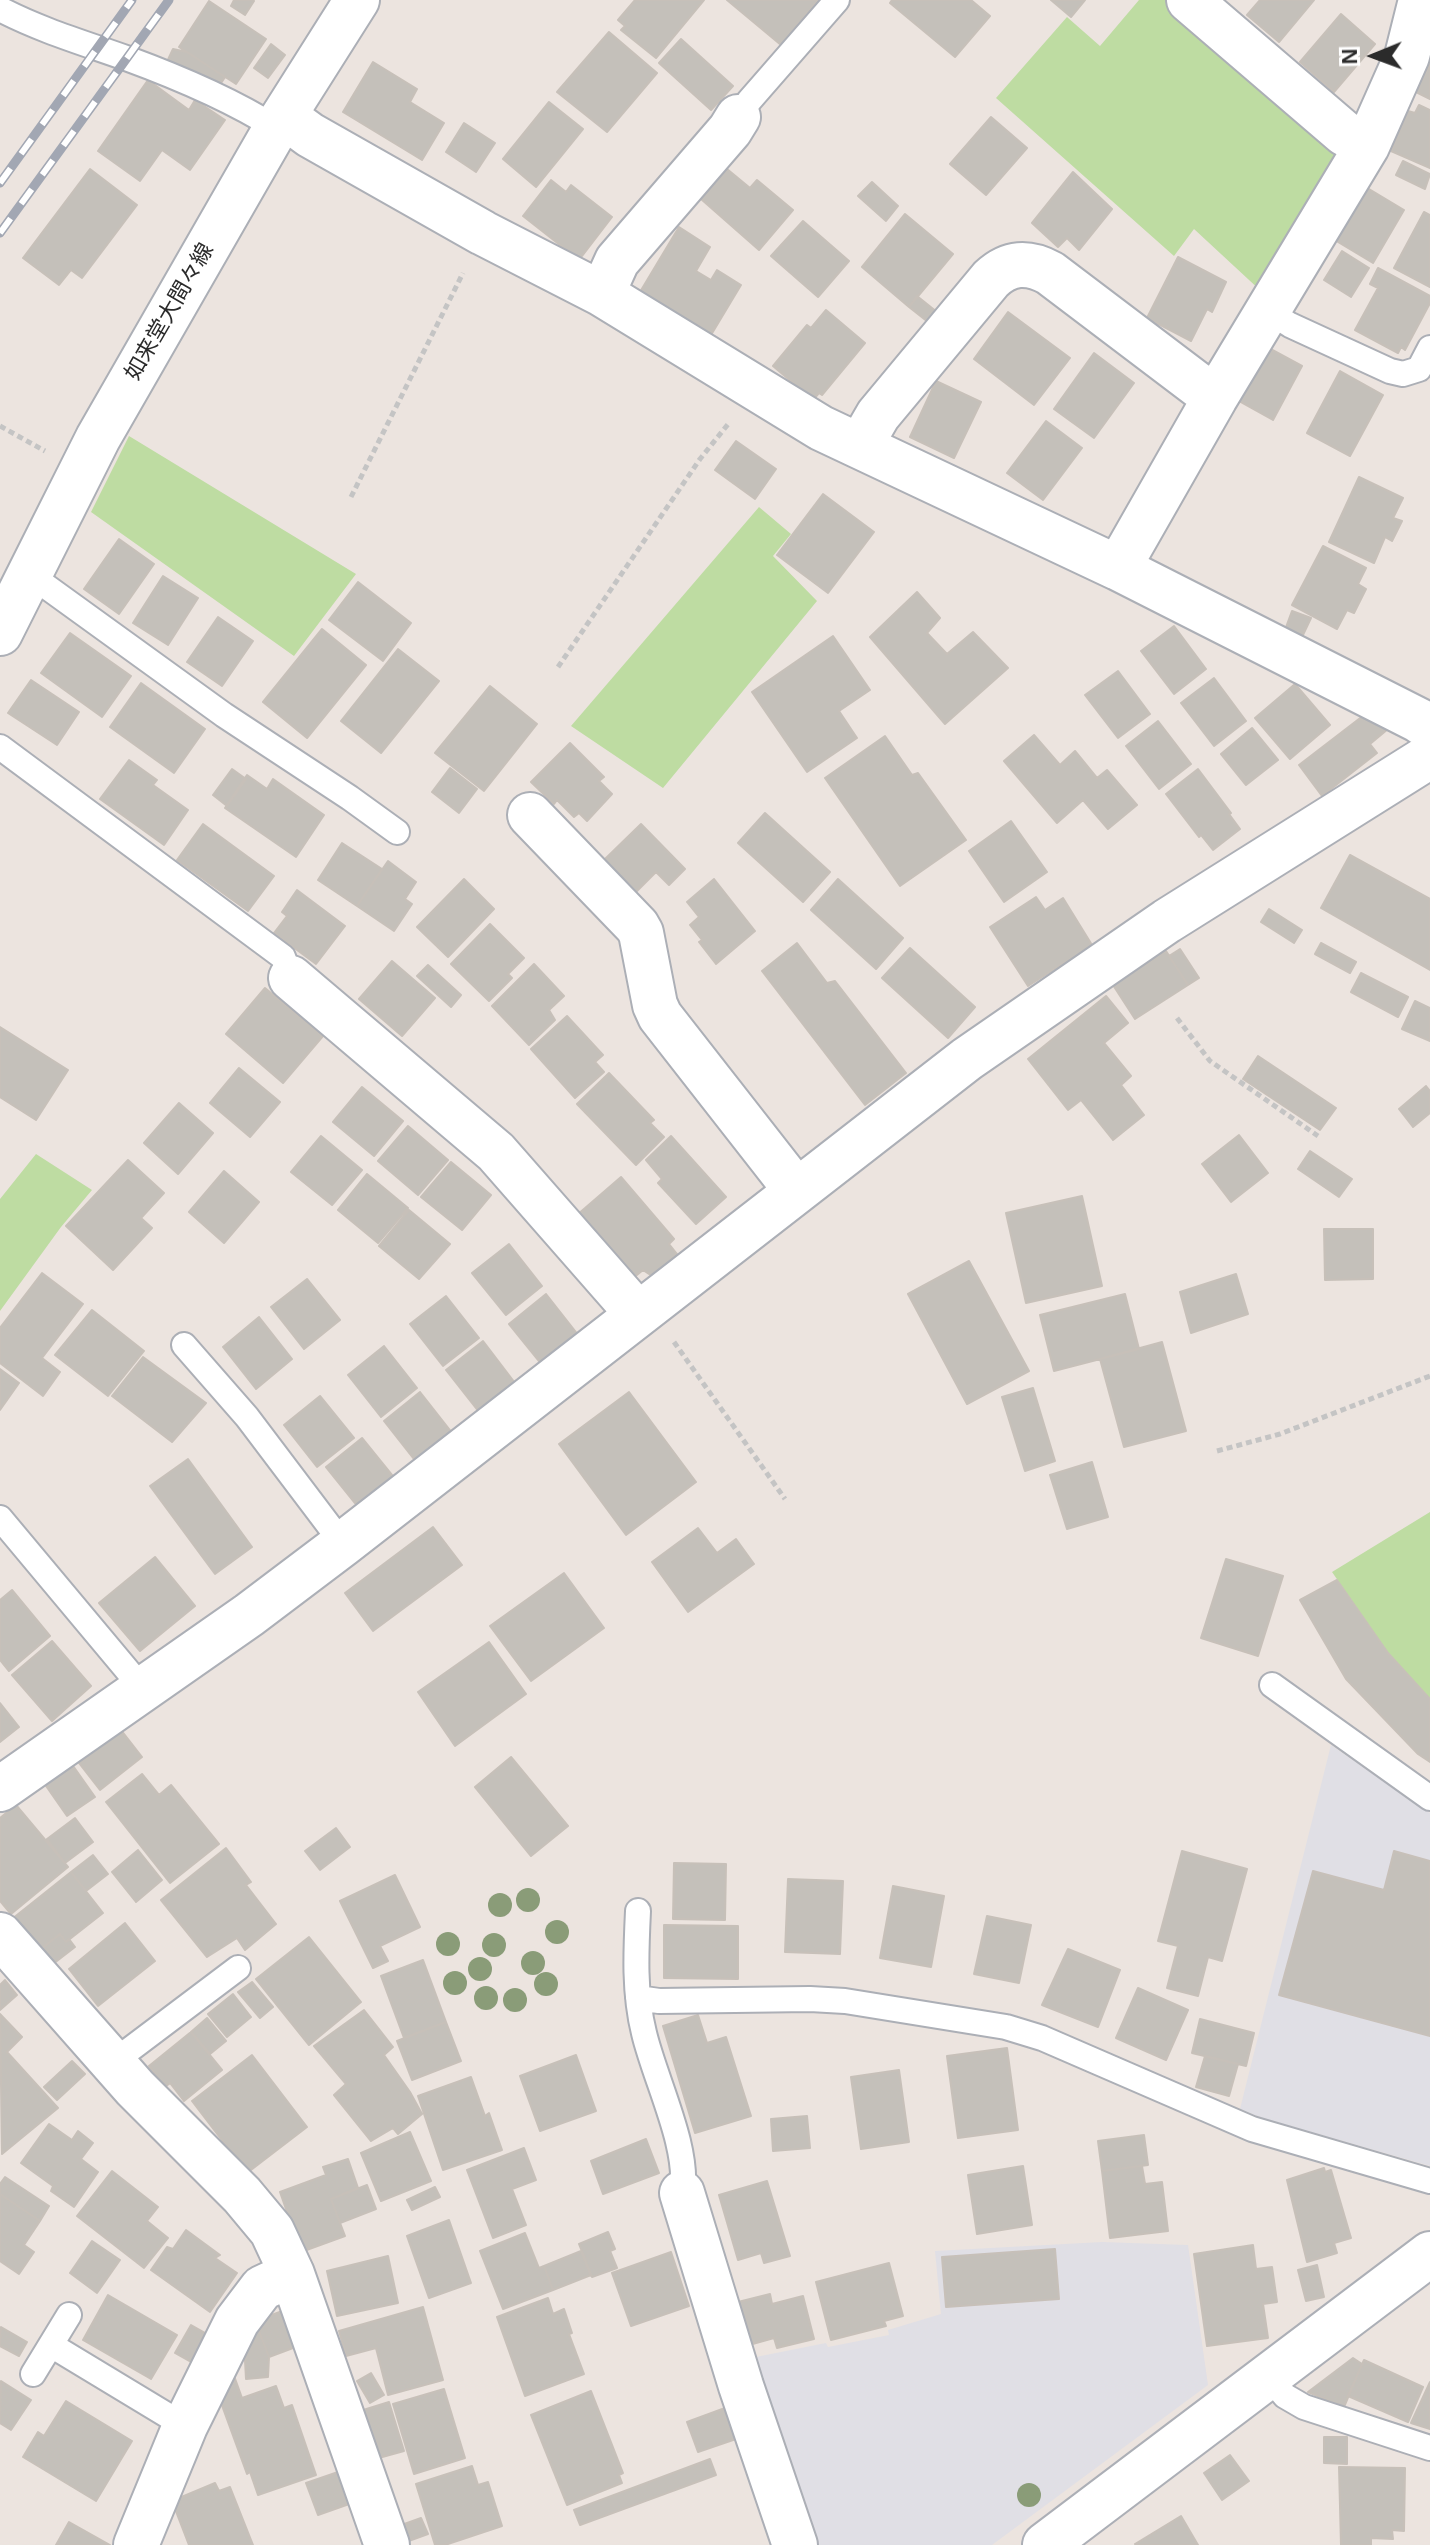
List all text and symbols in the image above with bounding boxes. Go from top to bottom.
north arrow [1334,16,1414,96]
text: N [1337,48,1362,65]
street label: 如来堂大間々線 [120,239,220,385]

